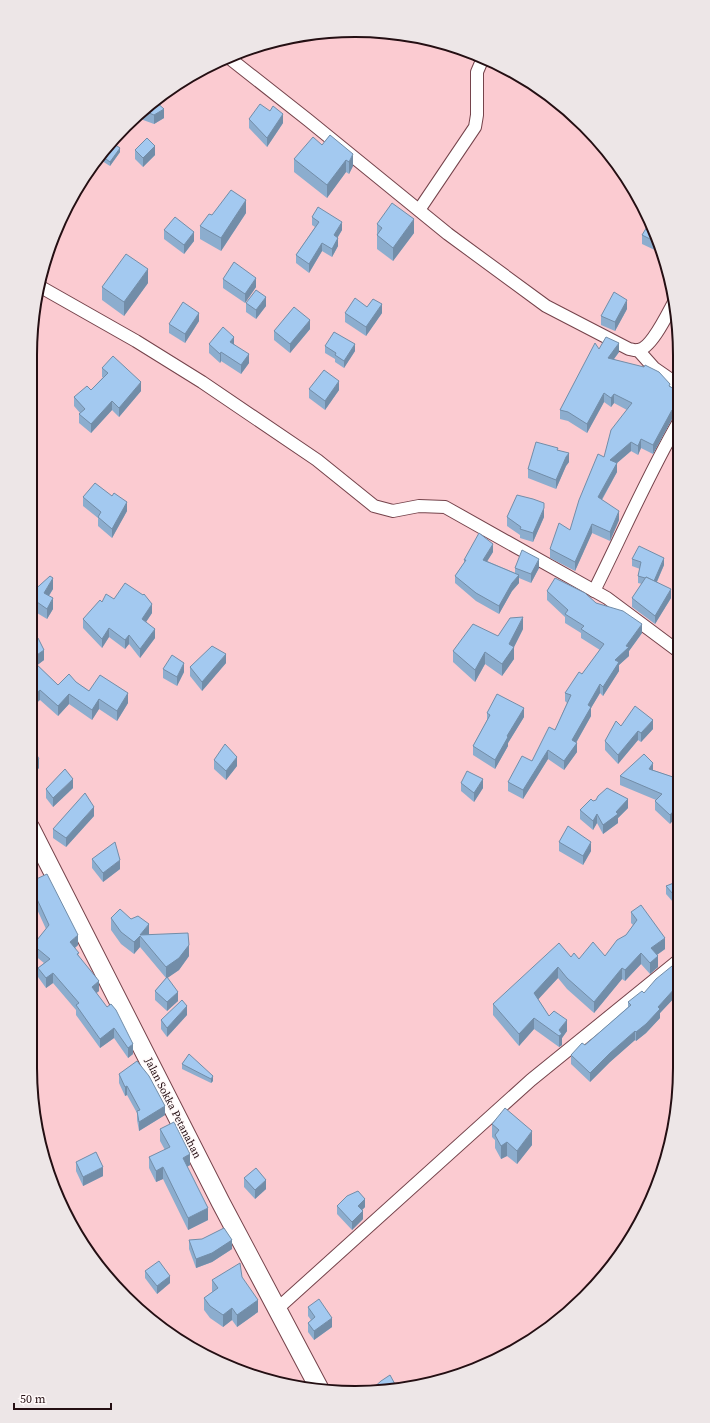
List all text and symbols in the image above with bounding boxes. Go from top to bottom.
street label: Jalan Sokka Petanahan [141,1054,205,1161]
scale bar [14,1385,111,1411]
text: 50 m [20,1391,46,1407]

